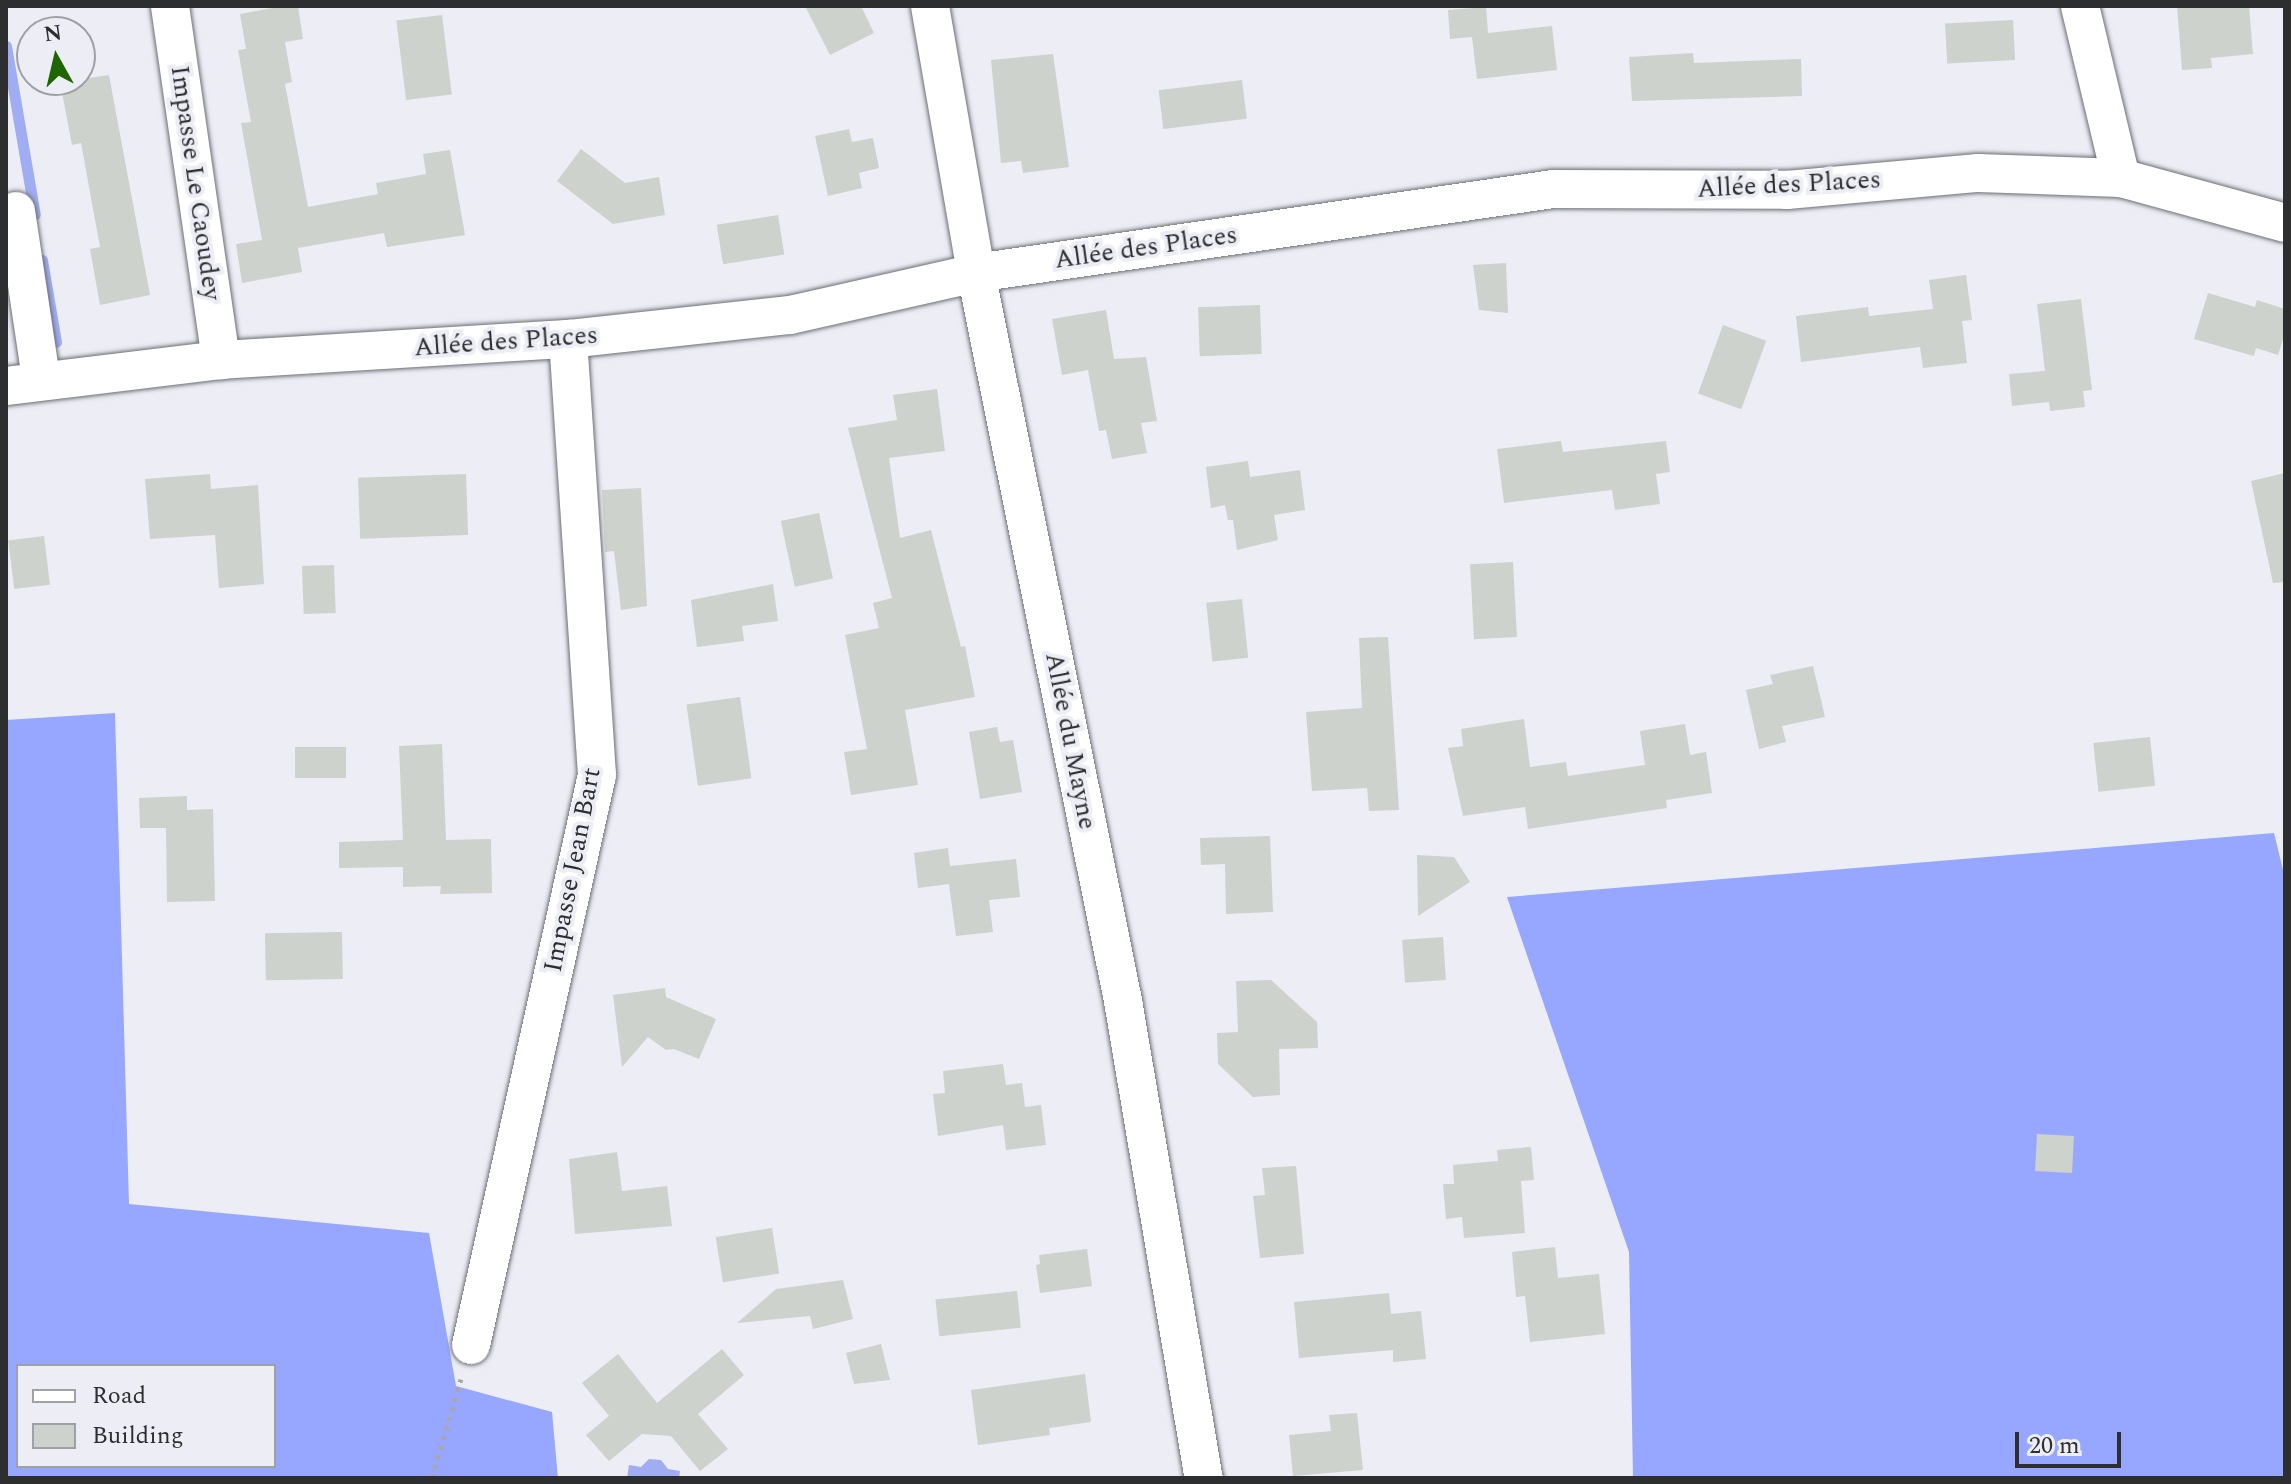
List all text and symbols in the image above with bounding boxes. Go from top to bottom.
north arrow [16,16,96,96]
text: N [42,16,64,51]
street label: Impasse Le Caoudey [163,64,227,302]
street label: Allée des Places [1696,165,1882,205]
street label: Allée des Places [1053,220,1239,276]
street label: Allée des Places [413,320,599,364]
street label: Allée du Mayne [1038,650,1102,832]
street label: Impasse Jean Bart [538,765,608,975]
legend [16,1364,276,1468]
text: Road [92,1378,146,1414]
scale bar [2019,1416,2125,1466]
text: Building [92,1418,184,1454]
text: 20 m [2029,1428,2080,1464]

